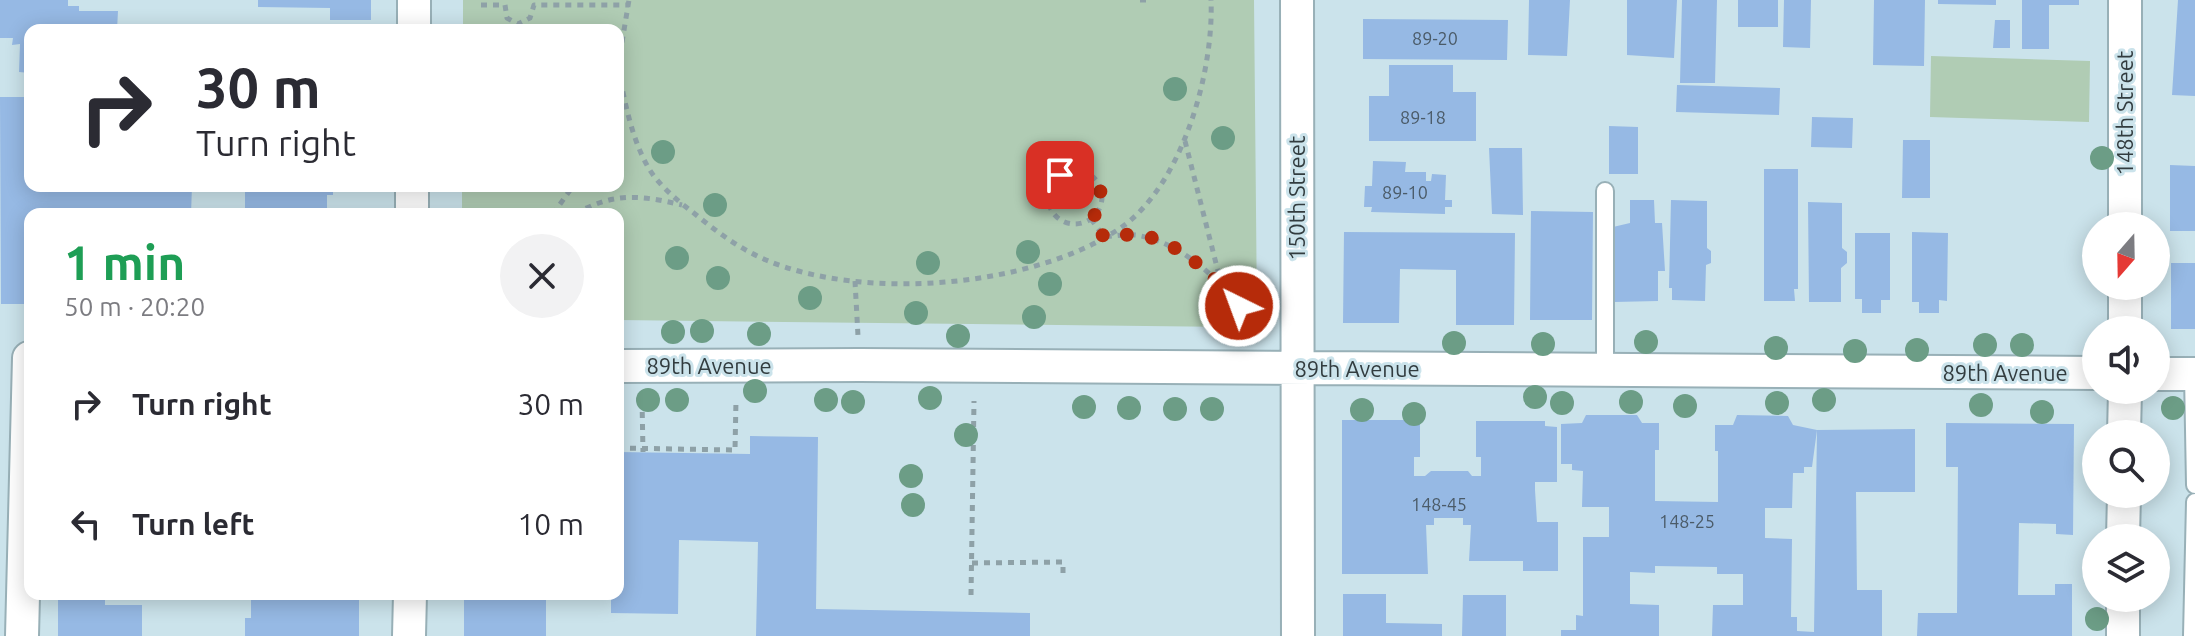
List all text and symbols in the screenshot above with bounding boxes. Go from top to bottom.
house number: 89-20 [1412,28,1458,48]
street label: 148th Street [2112,50,2137,175]
icon: right [64,56,168,160]
text: 30 m [196,56,321,119]
house number: 89-18 [1400,107,1446,127]
text: Turn right [196,122,356,163]
street label: 150th Street [1284,135,1309,260]
pin [1026,141,1094,209]
icon: arrive [1038,153,1082,197]
house number: 89-10 [1382,182,1428,202]
north arrow [2082,212,2170,300]
map controls [2082,212,2170,612]
button: close [500,234,584,318]
text: 1 min [64,235,185,289]
position arrow [1197,264,1281,348]
text: 50 m · 20:20 [64,292,205,321]
button: sound [2082,316,2170,404]
street label: 89th Avenue [646,353,772,378]
street label: 89th Avenue [1294,356,1420,381]
street label: 89th Avenue [1942,360,2068,385]
icon: right [64,382,108,426]
text: Turn right [132,387,272,421]
text: 30 m [517,387,584,421]
button: search [2082,420,2170,508]
house number: 148-45 [1411,494,1467,514]
icon: left [64,502,108,546]
text: Turn left [132,507,254,541]
text: 10 m [517,507,584,541]
house number: 148-25 [1659,511,1715,531]
button: layers [2082,524,2170,612]

